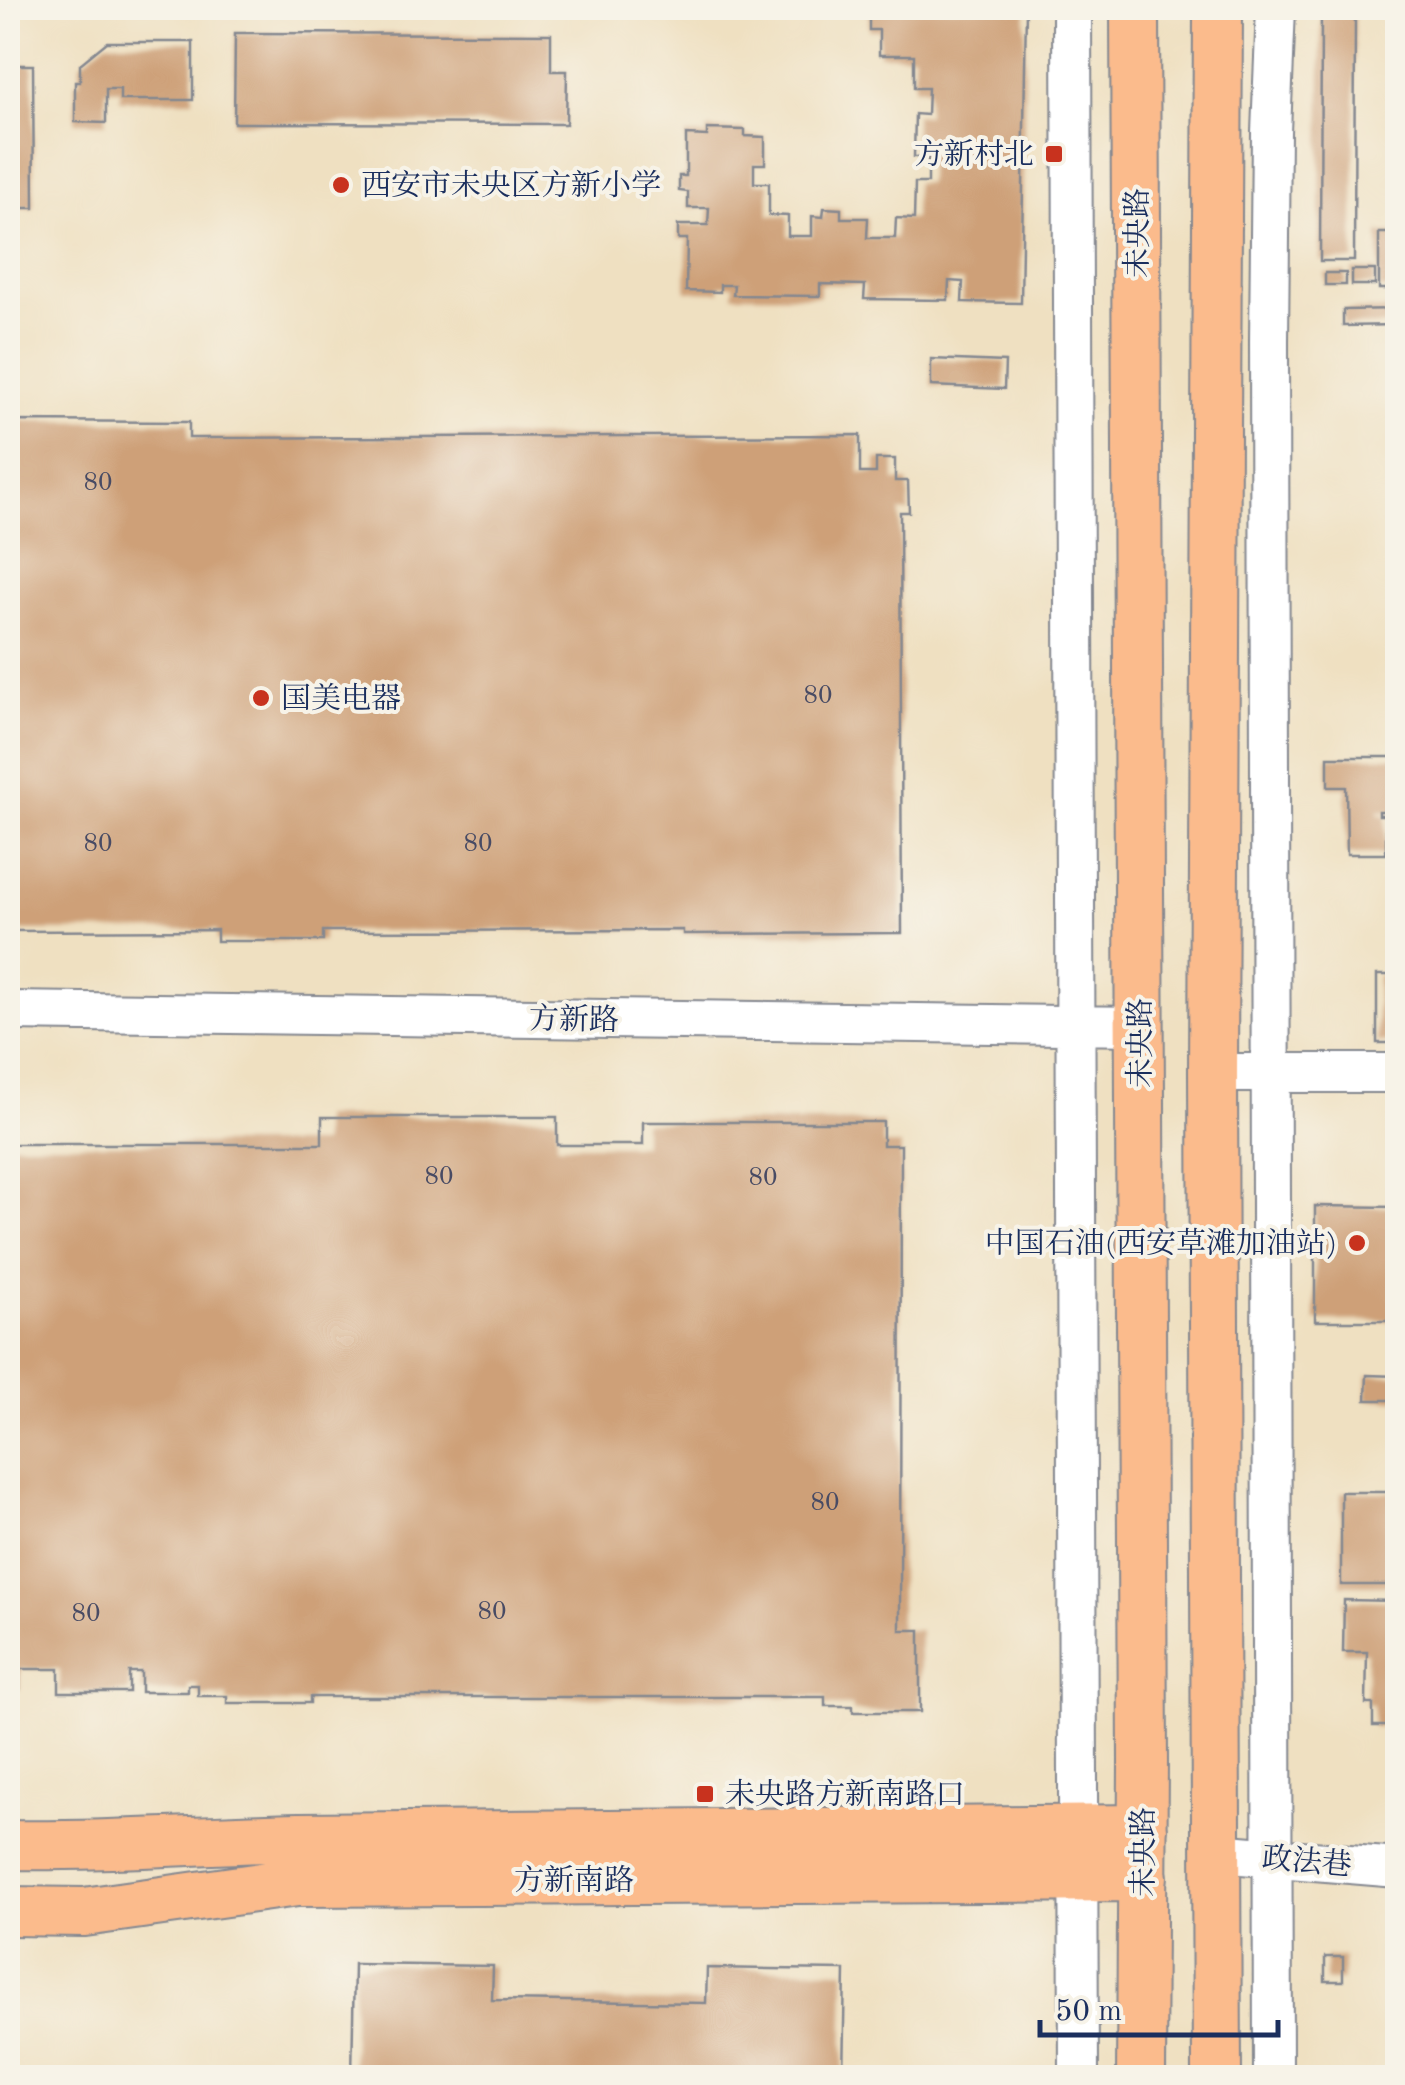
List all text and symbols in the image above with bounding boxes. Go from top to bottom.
place label: 方新村北 [914,138,1034,171]
marker: 方新村北 [1043,143,1065,165]
place label: 西安市未央区方新小学 [361,169,661,202]
marker: 西安市未央区方新小学 [330,174,352,196]
street label: 未央路 [1121,188,1154,278]
house number: 80 [83,471,113,496]
place label: 国美电器 [281,682,401,715]
house number: 80 [803,684,833,709]
marker: 国美电器 [250,687,272,709]
house number: 80 [83,832,113,857]
house number: 80 [463,832,493,857]
street label: 未央路 [1124,998,1157,1088]
street label: 方新路 [529,1002,619,1037]
house number: 80 [424,1165,454,1190]
house number: 80 [748,1166,778,1191]
place label: 中国石油(西安草滩加油站) [985,1227,1337,1260]
marker: 中国石油(西安草滩加油站) [1346,1232,1368,1254]
house number: 80 [810,1491,840,1516]
house number: 80 [477,1600,507,1625]
house number: 80 [71,1602,101,1627]
place label: 未央路方新南路口 [725,1778,965,1811]
marker: 未央路方新南路口 [694,1783,716,1805]
street label: 未央路 [1127,1807,1160,1897]
street label: 政法巷 [1261,1841,1353,1882]
street label: 方新南路 [514,1864,634,1897]
scale bar [1040,1975,1278,2037]
text: 50 m [1055,1997,1122,2027]

